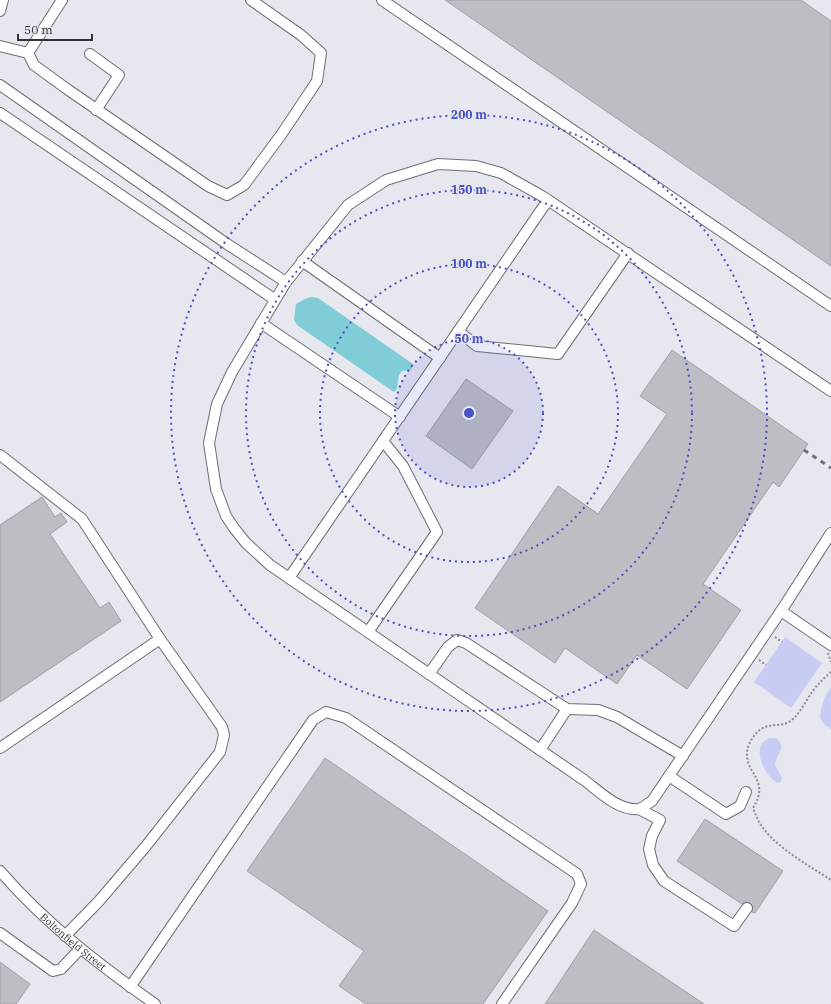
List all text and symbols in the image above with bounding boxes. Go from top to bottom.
scale bar [18,16,92,42]
text: 50 m [24,22,53,37]
text: 200 m [451,107,487,122]
text: 150 m [451,182,487,197]
text: 100 m [451,256,487,271]
text: 50 m [455,331,484,346]
centre of rings [462,406,476,420]
street label: Boltonfield Street [38,910,109,973]

